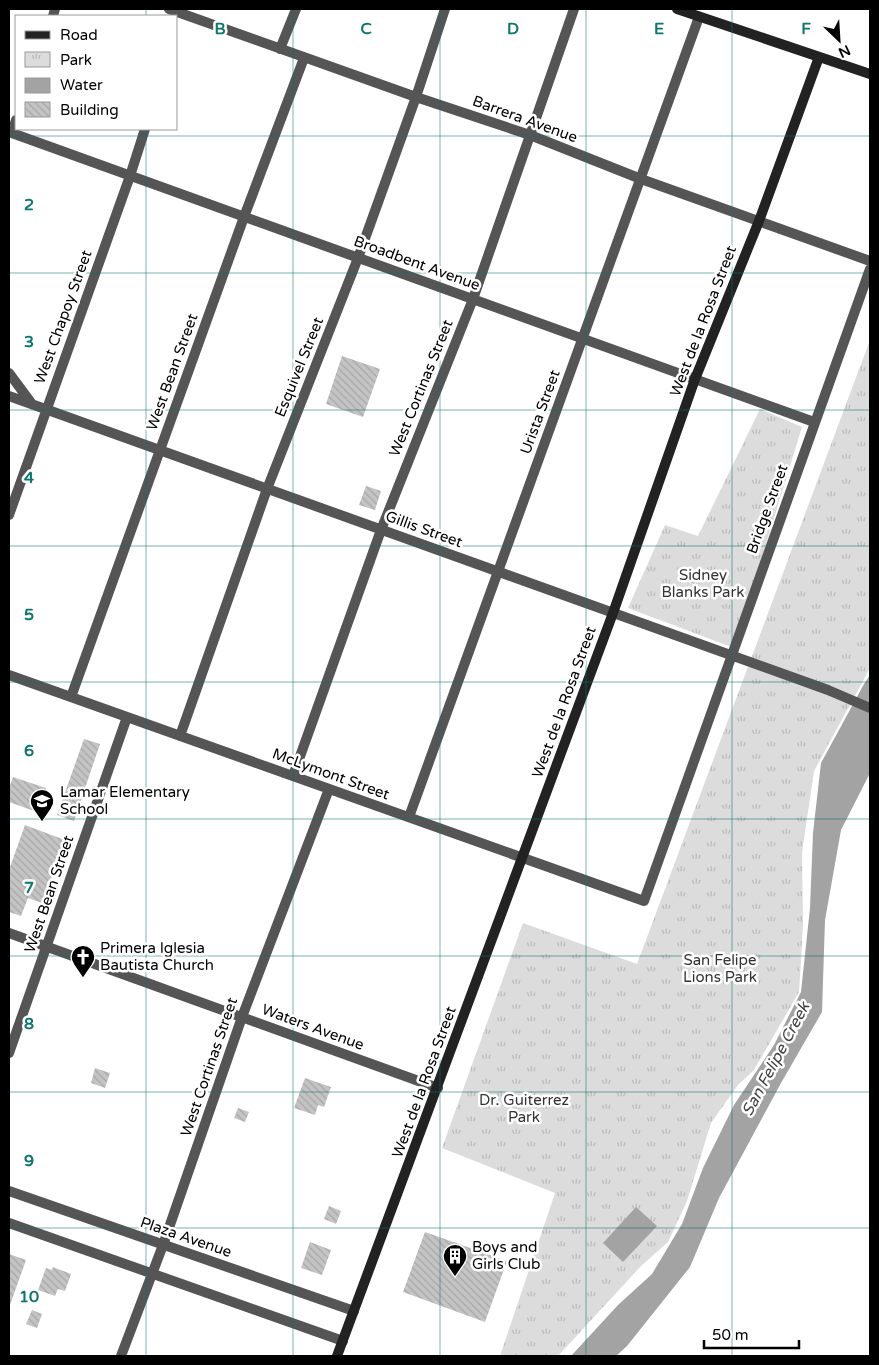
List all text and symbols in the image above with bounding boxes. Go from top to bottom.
legend [15,15,178,130]
north arrow [814,15,864,65]
text: B [214,19,226,39]
text: C [360,19,372,39]
text: D [507,19,519,39]
text: E [654,19,664,39]
text: F [801,19,811,39]
text: Road [60,26,98,44]
text: N [836,41,853,61]
text: Park [60,51,92,69]
text: Water [60,76,103,94]
street label: Barrera Avenue [470,92,580,146]
text: Building [60,101,119,119]
text: 2 [24,195,34,215]
street label: Broadbent Avenue [351,232,483,294]
street label: West de la Rosa Street [666,243,740,399]
street label: West Chapoy Street [30,247,96,386]
street label: West Bean Street [143,311,202,433]
street label: Esquivel Street [271,314,327,419]
street label: West Cortinas Street [385,317,457,459]
text: 3 [24,332,34,352]
street label: Urista Street [516,367,564,457]
street label: Bridge Street [742,462,792,556]
text: 4 [24,468,34,488]
street label: Gillis Street [383,507,465,551]
park label: Sidney Blanks Park [662,566,744,601]
text: 5 [24,605,34,625]
street label: West de la Rosa Street [528,624,600,780]
text: 6 [24,741,34,761]
street label: McLymont Street [270,744,392,804]
place label: Lamar Elementary School [60,783,190,818]
school or university icon: Lamar Elementary School [29,788,55,822]
street label: West Bean Street [20,833,78,955]
text: 7 [24,878,34,898]
place label: Primera Iglesia Bautista Church [100,939,214,974]
church icon: Primera Iglesia Bautista Church [70,944,96,978]
park label: San Felipe Lions Park [683,951,757,986]
street label: West Cortinas Street [177,995,241,1139]
water label: San Felipe Creek [738,998,815,1119]
street label: Waters Avenue [259,1000,367,1054]
street label: West de la Rosa Street [388,1004,460,1160]
text: 8 [24,1014,34,1034]
park label: Dr. Guiterrez Park [479,1091,569,1126]
text: 9 [24,1151,34,1171]
street label: Plaza Avenue [138,1213,234,1261]
place label: Boys and Girls Club [472,1238,540,1273]
building icon: Boys and Girls Club [442,1243,468,1277]
text: 10 [19,1287,39,1307]
scale bar [704,1318,799,1350]
text: 50 m [712,1326,749,1344]

